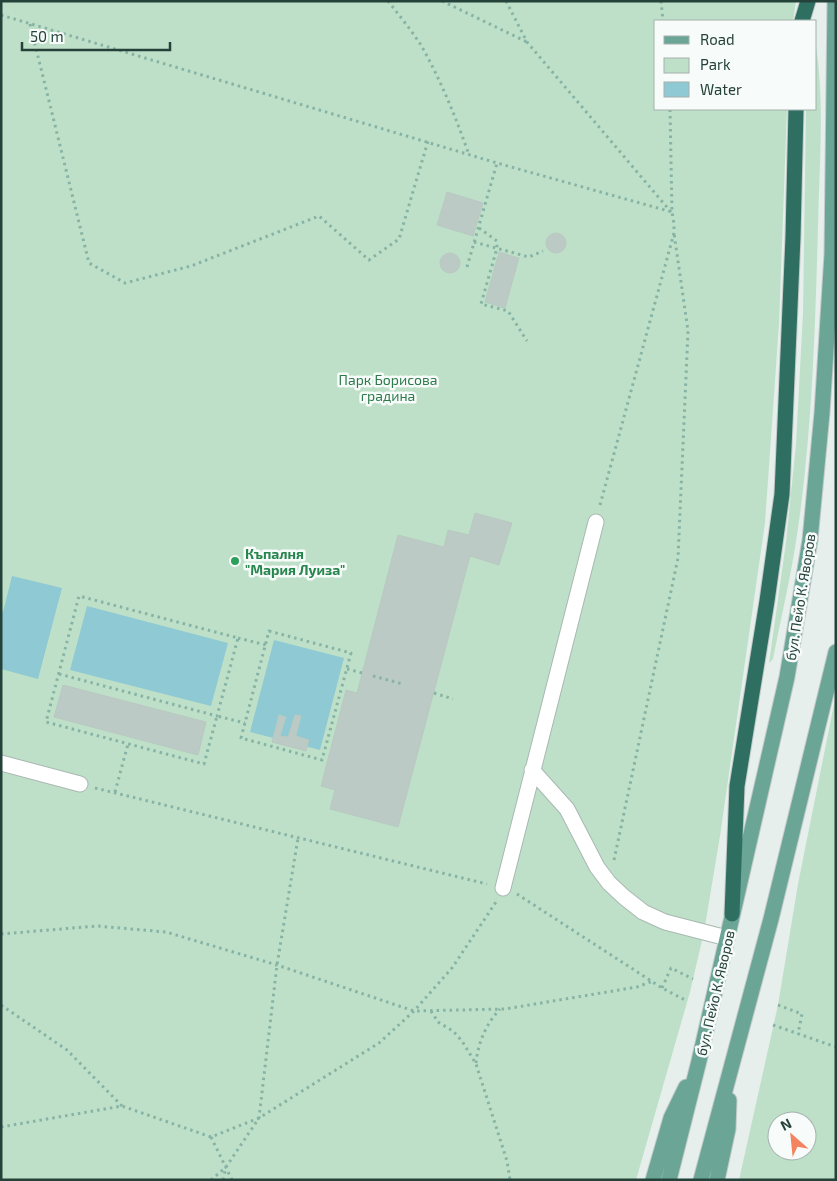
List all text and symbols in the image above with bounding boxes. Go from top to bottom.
scale bar [22,20,170,52]
legend [654,20,817,110]
text: 50 m [30,27,64,45]
text: Road [700,30,735,48]
text: Park [700,55,731,73]
text: Water [700,80,742,98]
park label: Парк Борисова градина [339,371,437,404]
street label: бул. Пейо К. Яворов [782,532,818,662]
place label: Къпалня "Мария Луиза" [245,545,345,578]
marker: Къпалня "Мария Луиза" [229,555,241,567]
street label: бул. Пейо К. Яворов [692,929,738,1057]
north arrow [767,1111,817,1161]
text: N [778,1114,794,1134]

